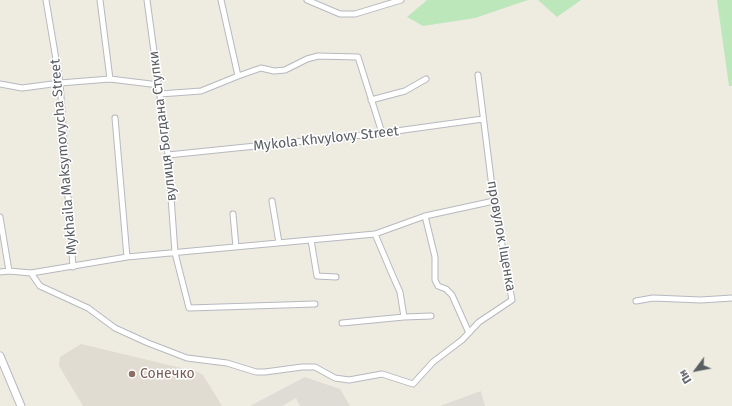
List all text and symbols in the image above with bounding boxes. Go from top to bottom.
street label: вулиця Богдана Ступки [145,50,181,202]
street label: Mykhaila Maksymovycha Street [47,58,81,256]
street label: Mykola Khvylovy Street [252,123,400,155]
street label: провулок Іщенка [483,179,519,293]
north arrow [676,350,716,390]
place label: Сонечко [140,366,195,382]
text: Пн [676,367,695,386]
marker: Сонечко [127,369,137,379]

